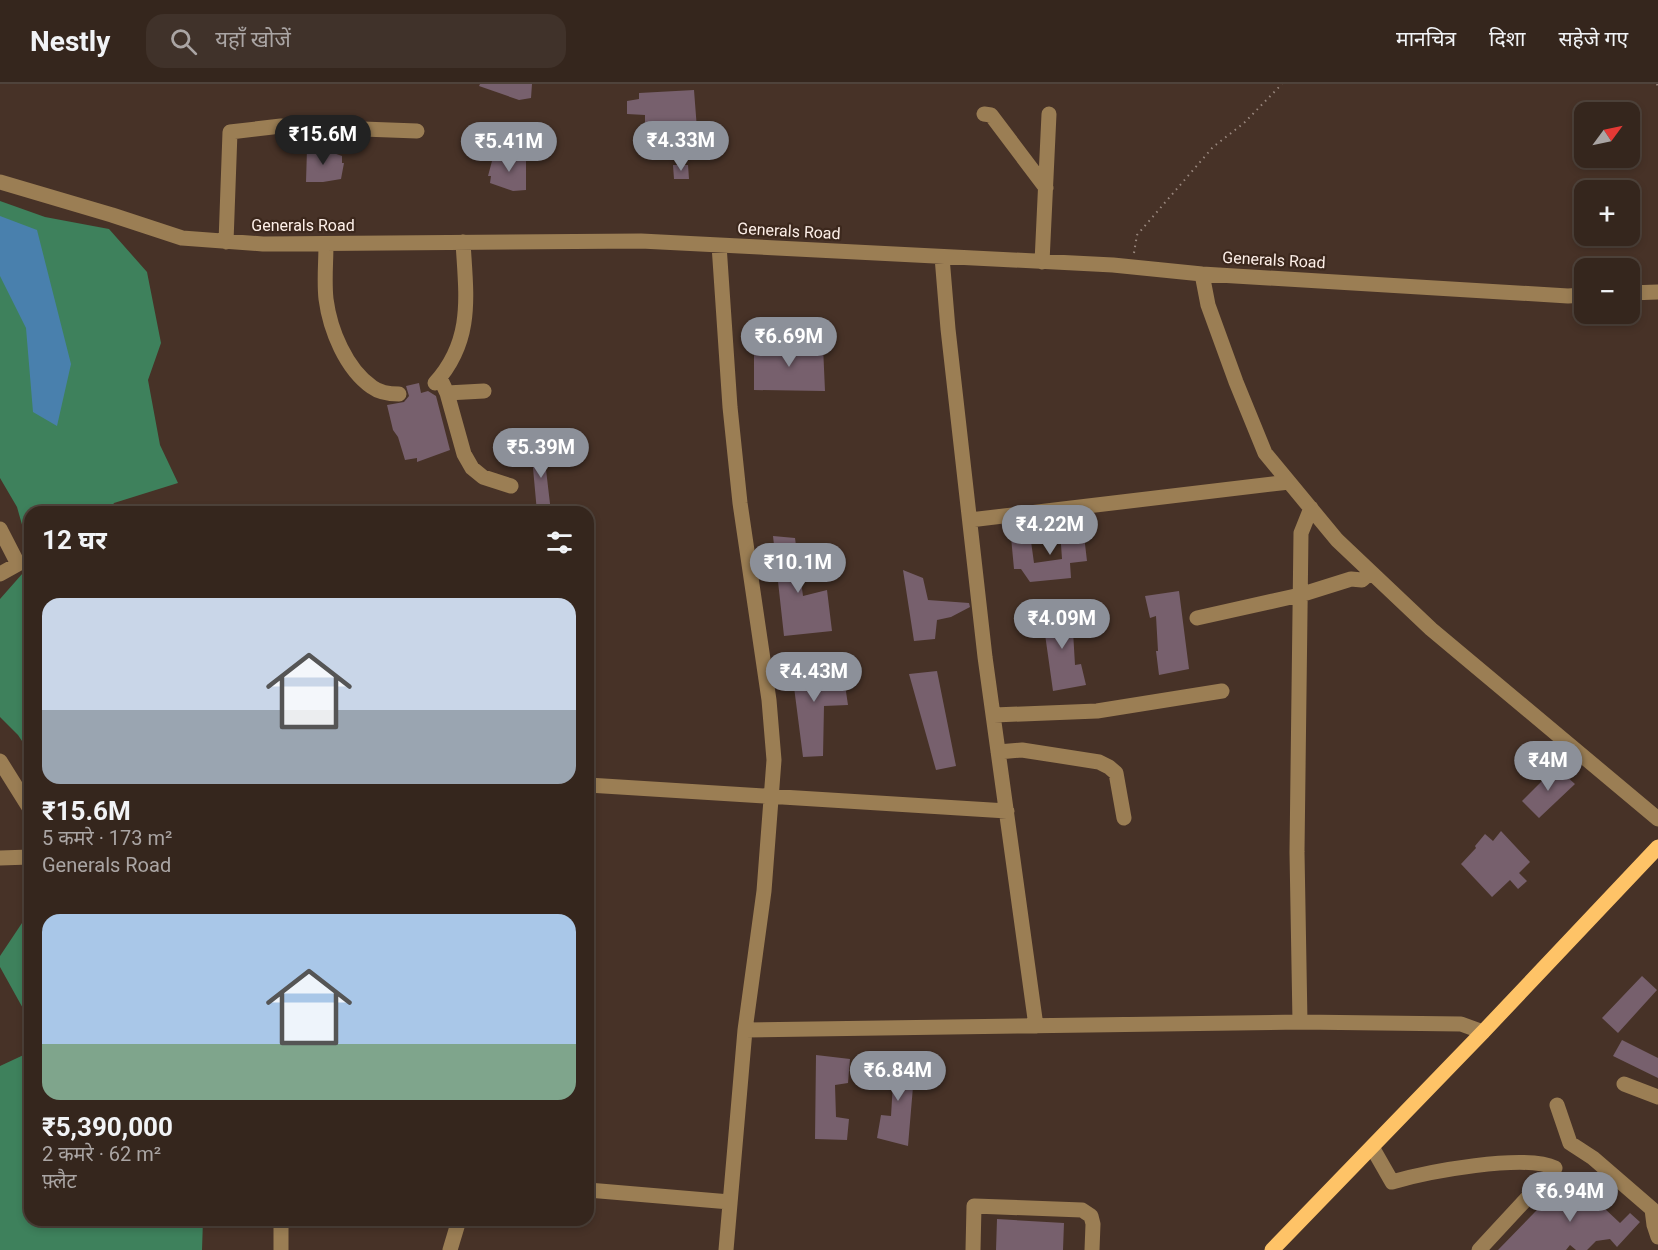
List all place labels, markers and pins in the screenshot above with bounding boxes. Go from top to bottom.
pin: ₹15.6M [274,115,372,166]
pin: ₹4.33M [632,121,730,172]
pin: ₹5.41M [460,122,558,173]
pin: ₹6.69M [740,317,838,368]
pin: ₹5.39M [492,428,590,479]
pin: ₹4.22M [1001,505,1099,556]
pin: ₹10.1M [749,543,847,594]
pin: ₹4.09M [1013,599,1111,650]
pin: ₹4.43M [765,652,863,703]
pin: ₹4M [1519,741,1577,792]
pin: ₹6.84M [849,1051,947,1102]
pin: ₹6.94M [1521,1172,1619,1223]

